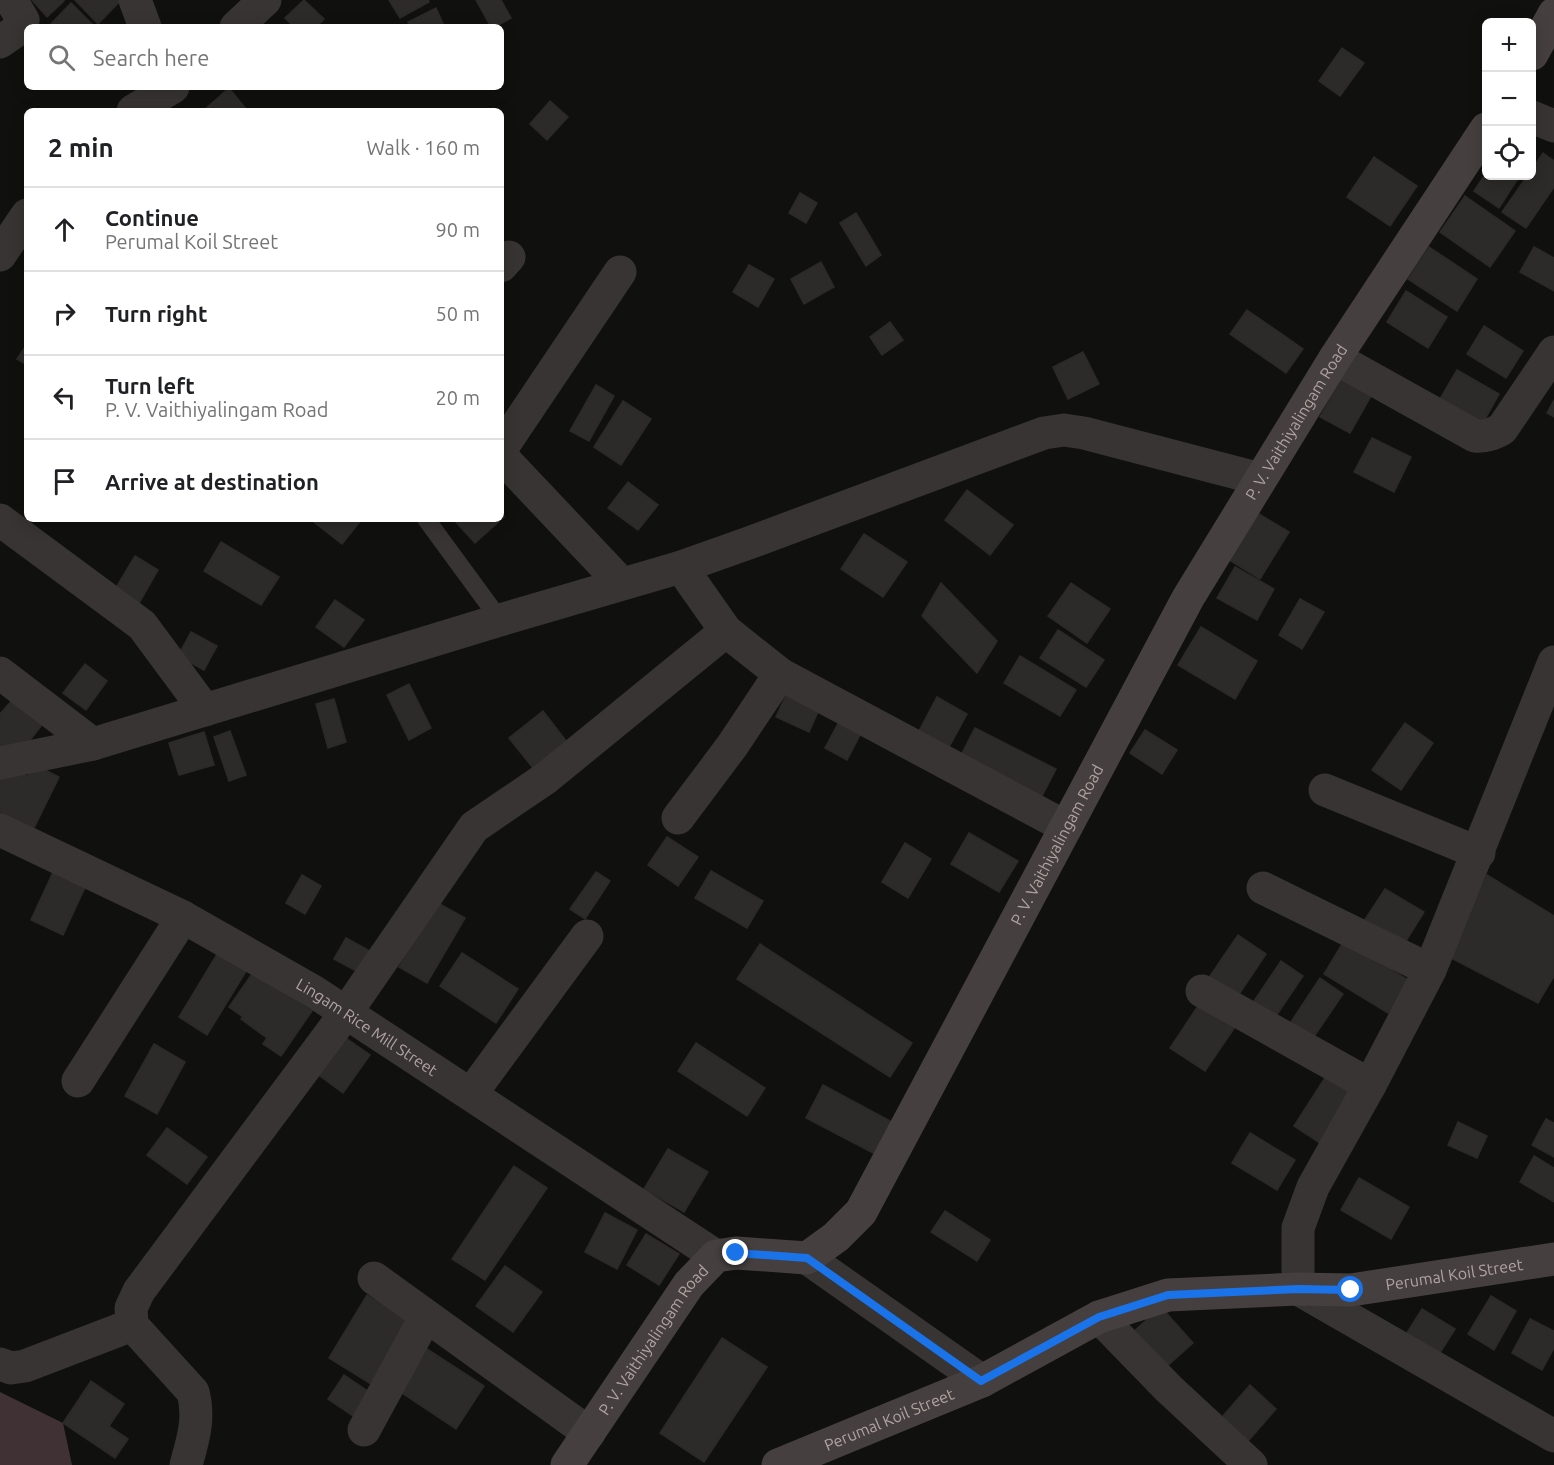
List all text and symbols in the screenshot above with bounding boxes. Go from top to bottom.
map controls [1482,18,1536,180]
button: + [1482,18,1536,72]
search box [24,24,504,90]
icon: search [45,41,78,74]
text: Search here [93,45,209,70]
button: − [1482,72,1536,126]
button: locate [1482,126,1536,180]
text: 2 min [48,133,114,162]
text: Walk · 160 m [367,136,480,159]
text: Continue [105,205,199,230]
icon: ahead [48,213,81,246]
text: 90 m [436,218,480,241]
text: Perumal Koil Street [105,230,278,253]
icon: right [48,297,81,330]
text: Turn right [105,301,207,326]
text: 50 m [436,302,480,325]
street label: P. V. Vaithiyalingam Road [1242,341,1351,503]
text: Turn left [105,373,195,398]
icon: left [48,381,81,414]
text: 20 m [436,386,480,409]
text: P. V. Vaithiyalingam Road [105,398,328,421]
icon: arrive [48,465,81,498]
text: Arrive at destination [105,469,319,494]
street label: P. V. Vaithiyalingam Road [1007,761,1107,928]
street label: Lingam Rice Mill Street [293,975,441,1080]
route end [722,1239,748,1265]
street label: Perumal Koil Street [1384,1255,1525,1294]
street label: P. V. Vaithiyalingam Road [594,1261,712,1418]
route start [1337,1276,1363,1302]
street label: Perumal Koil Street [821,1384,957,1454]

